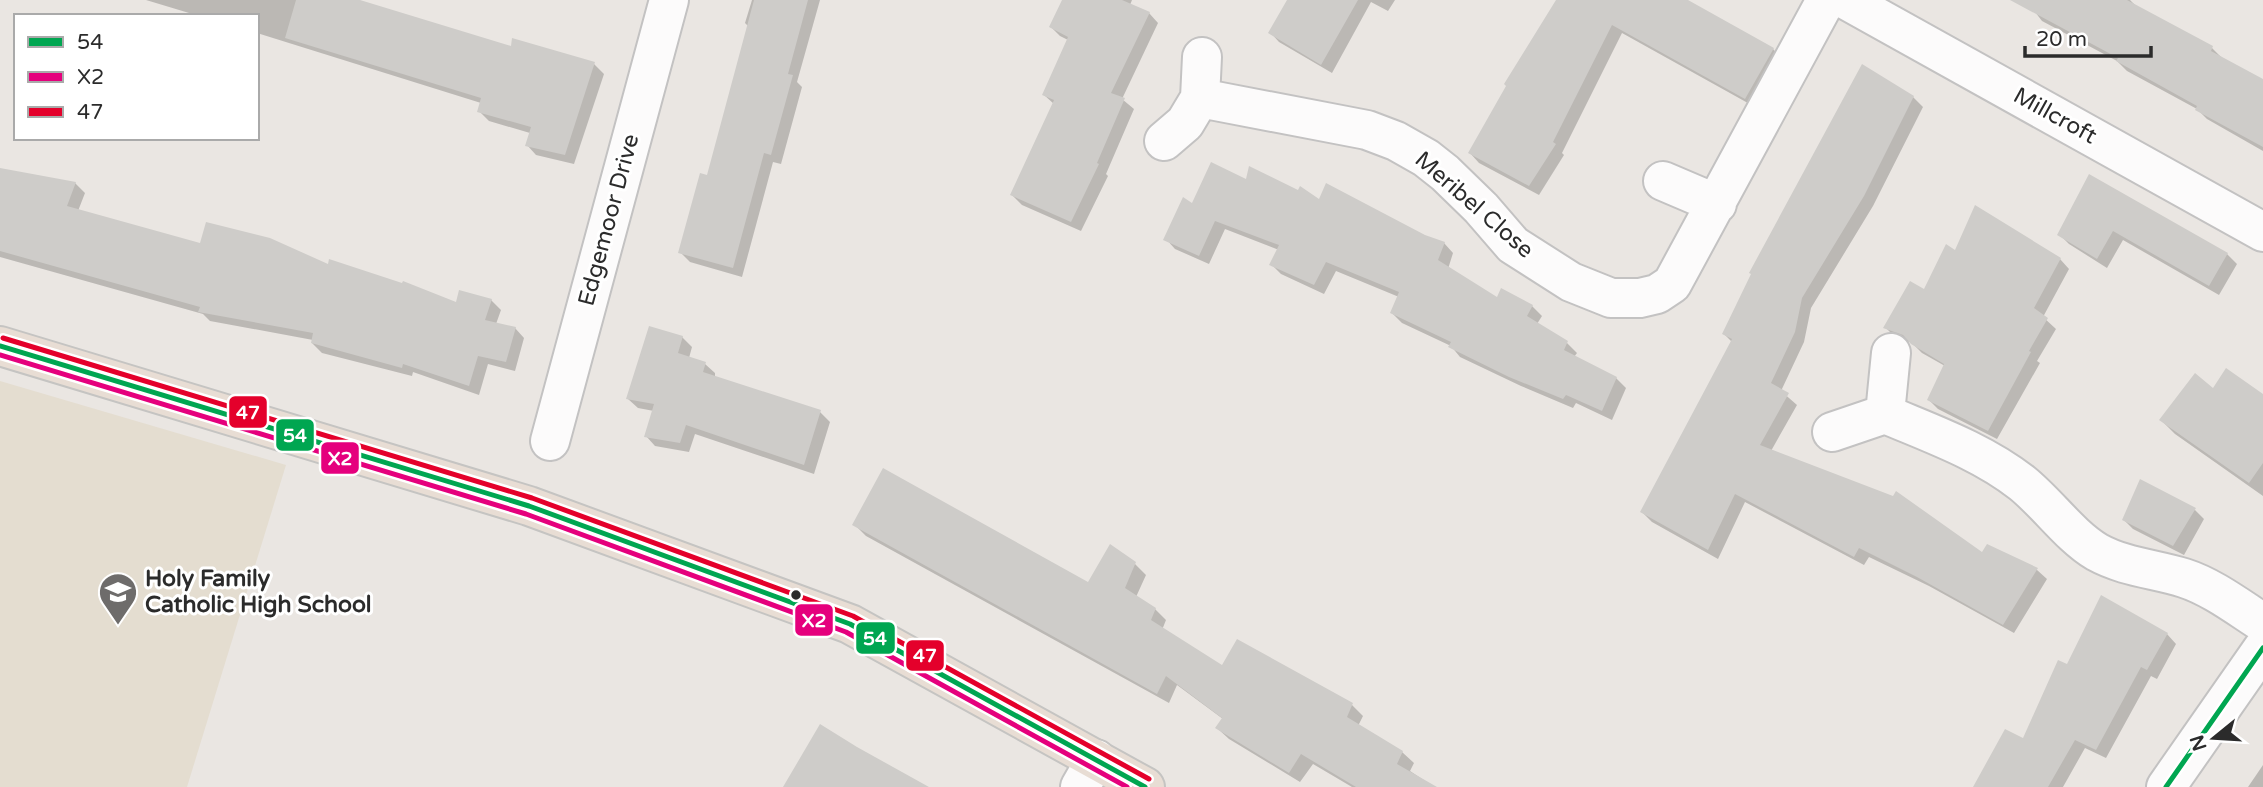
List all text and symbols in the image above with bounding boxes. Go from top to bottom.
legend [14,14,259,140]
scale bar [2025,14,2151,58]
text: 20 m [2036,27,2087,52]
text: 54 [77,30,103,55]
text: X2 [77,65,104,90]
street label: Millcroft [2008,82,2102,150]
text: 47 [77,100,103,125]
street label: Edgemoor Drive [573,131,645,309]
street label: Meribel Close [1409,146,1539,264]
line badge: 47 [228,395,268,429]
text: 47 [236,402,260,424]
line badge: 54 [275,418,315,452]
text: 54 [283,425,307,447]
line badge: X2 [320,441,360,475]
text: X2 [328,448,352,470]
place label: Holy Family Catholic High School [145,565,372,619]
school or university icon: Holy Family Catholic High School [97,571,139,626]
unlabelled marker [789,588,803,602]
line badge: X2 [794,603,834,637]
text: X2 [802,610,826,632]
line badge: 54 [855,621,896,655]
text: 54 [863,628,887,650]
line badge: 47 [905,639,945,672]
text: 47 [913,645,937,667]
north arrow [2179,703,2249,773]
text: N [2186,732,2212,754]

